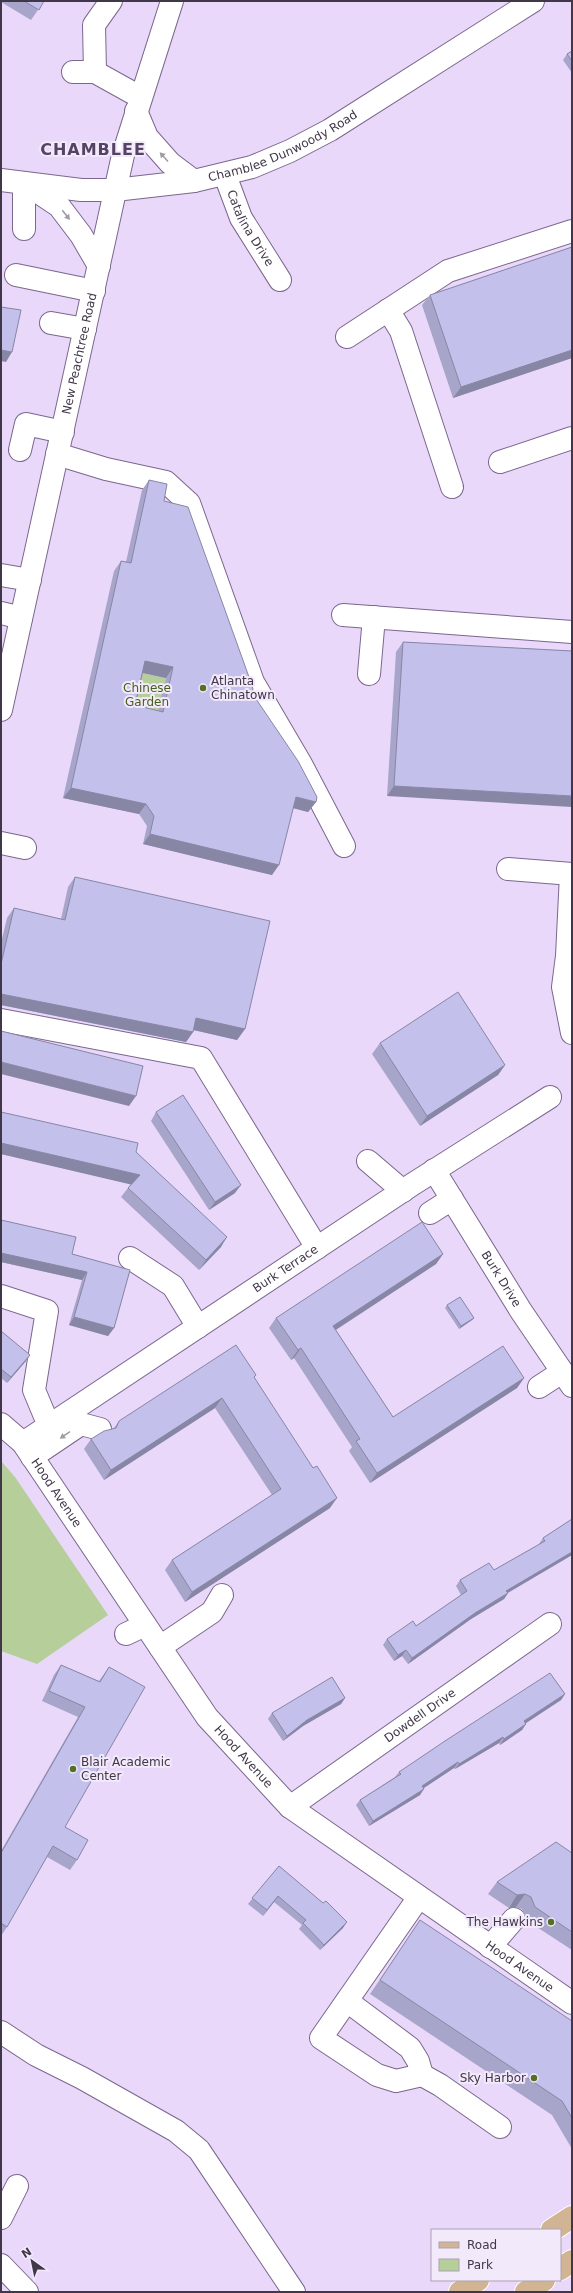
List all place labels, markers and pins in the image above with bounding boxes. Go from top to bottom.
place label: Atlanta Chinatown [211,674,275,702]
marker: Atlanta Chinatown [198,683,208,693]
place label: Blair Academic Center [81,1755,171,1783]
marker: Blair Academic Center [68,1764,78,1774]
place label: The Hawkins [466,1915,543,1929]
marker: The Hawkins [546,1917,556,1927]
place label: Sky Harbor [460,2071,526,2085]
marker: Sky Harbor [529,2073,539,2083]

